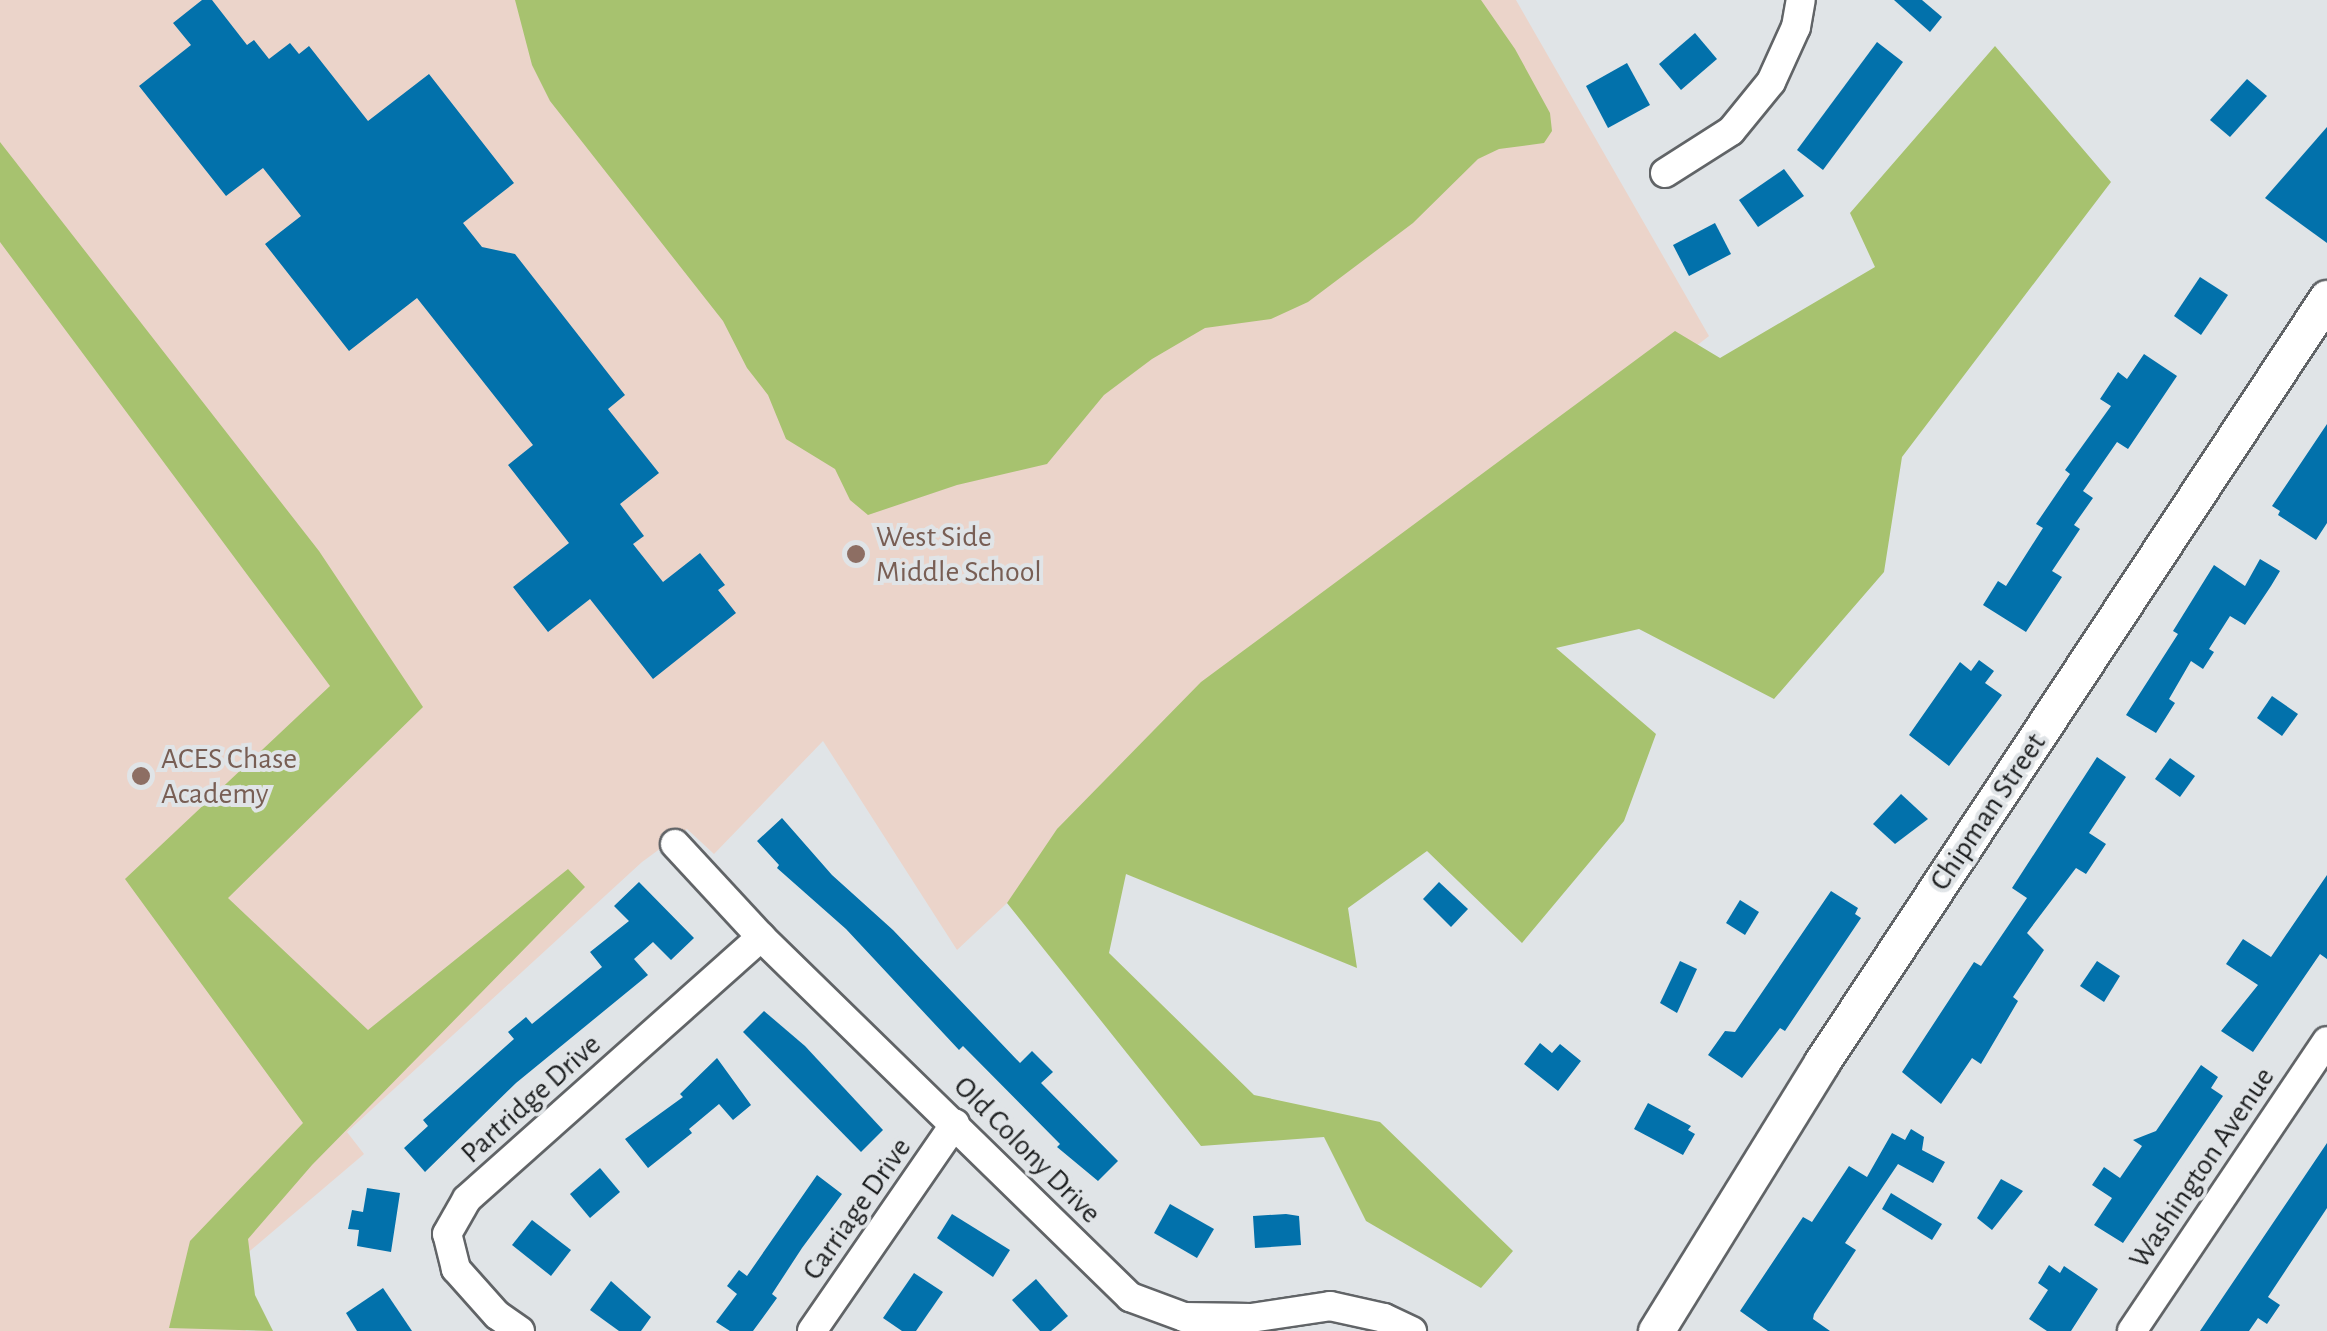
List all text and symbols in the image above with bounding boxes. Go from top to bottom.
place label: West Side Middle School [876,519,1042,590]
marker: West Side Middle School [845,543,867,565]
street label: Chipman Street [1922,726,2054,898]
place label: ACES Chase Academy [161,741,297,812]
marker: ACES Chase Academy [130,765,152,787]
street label: Partridge Drive [454,1027,608,1171]
street label: Washington Avenue [2122,1061,2282,1275]
street label: Old Colony Drive [946,1069,1108,1231]
street label: Carriage Drive [795,1131,919,1287]

